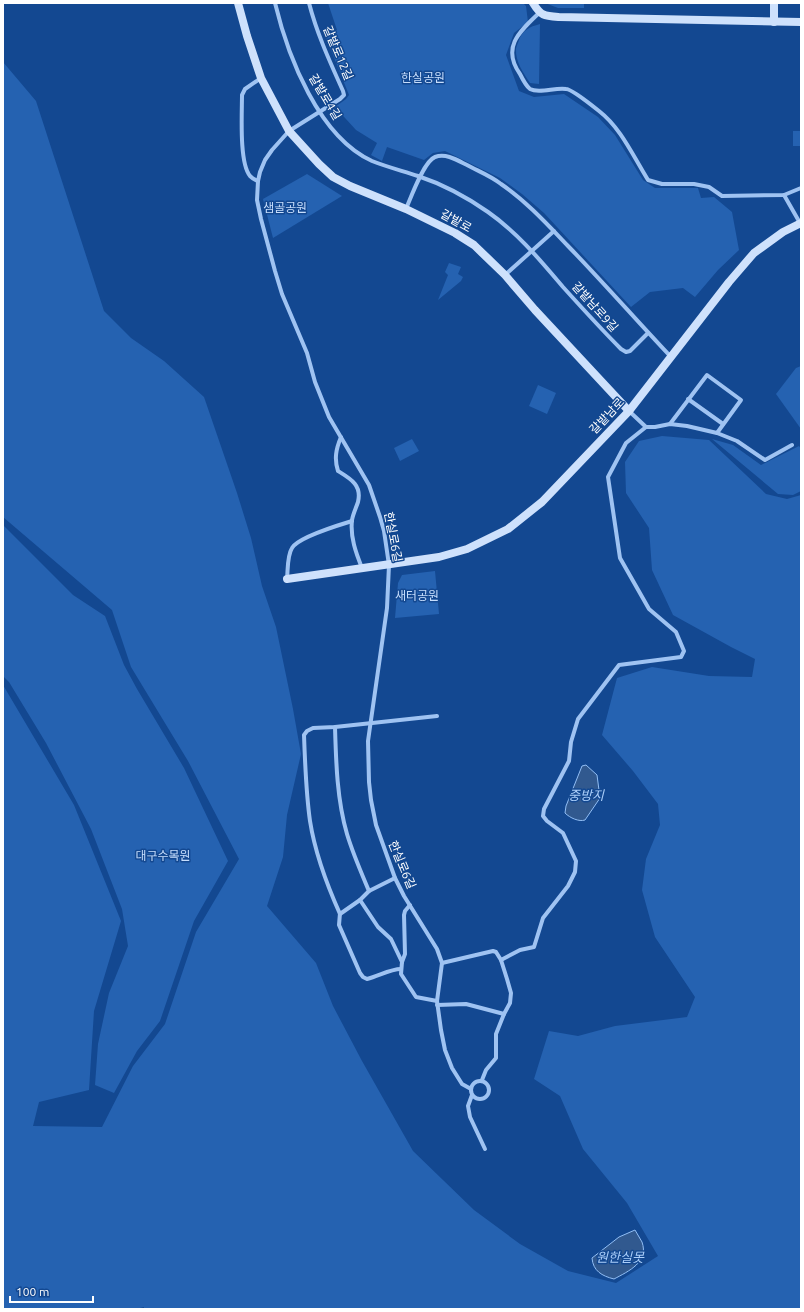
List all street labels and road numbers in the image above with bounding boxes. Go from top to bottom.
street label: 갈밭로12길 [321,24,356,82]
street label: 갈밭로4길 [307,72,344,122]
street label: 갈밭로 [439,207,474,234]
street label: 갈밭남로9길 [570,279,621,334]
street label: 갈밭남로 [587,395,626,436]
street label: 한실로6길 [382,511,405,563]
street label: 한실로6길 [387,839,418,891]

